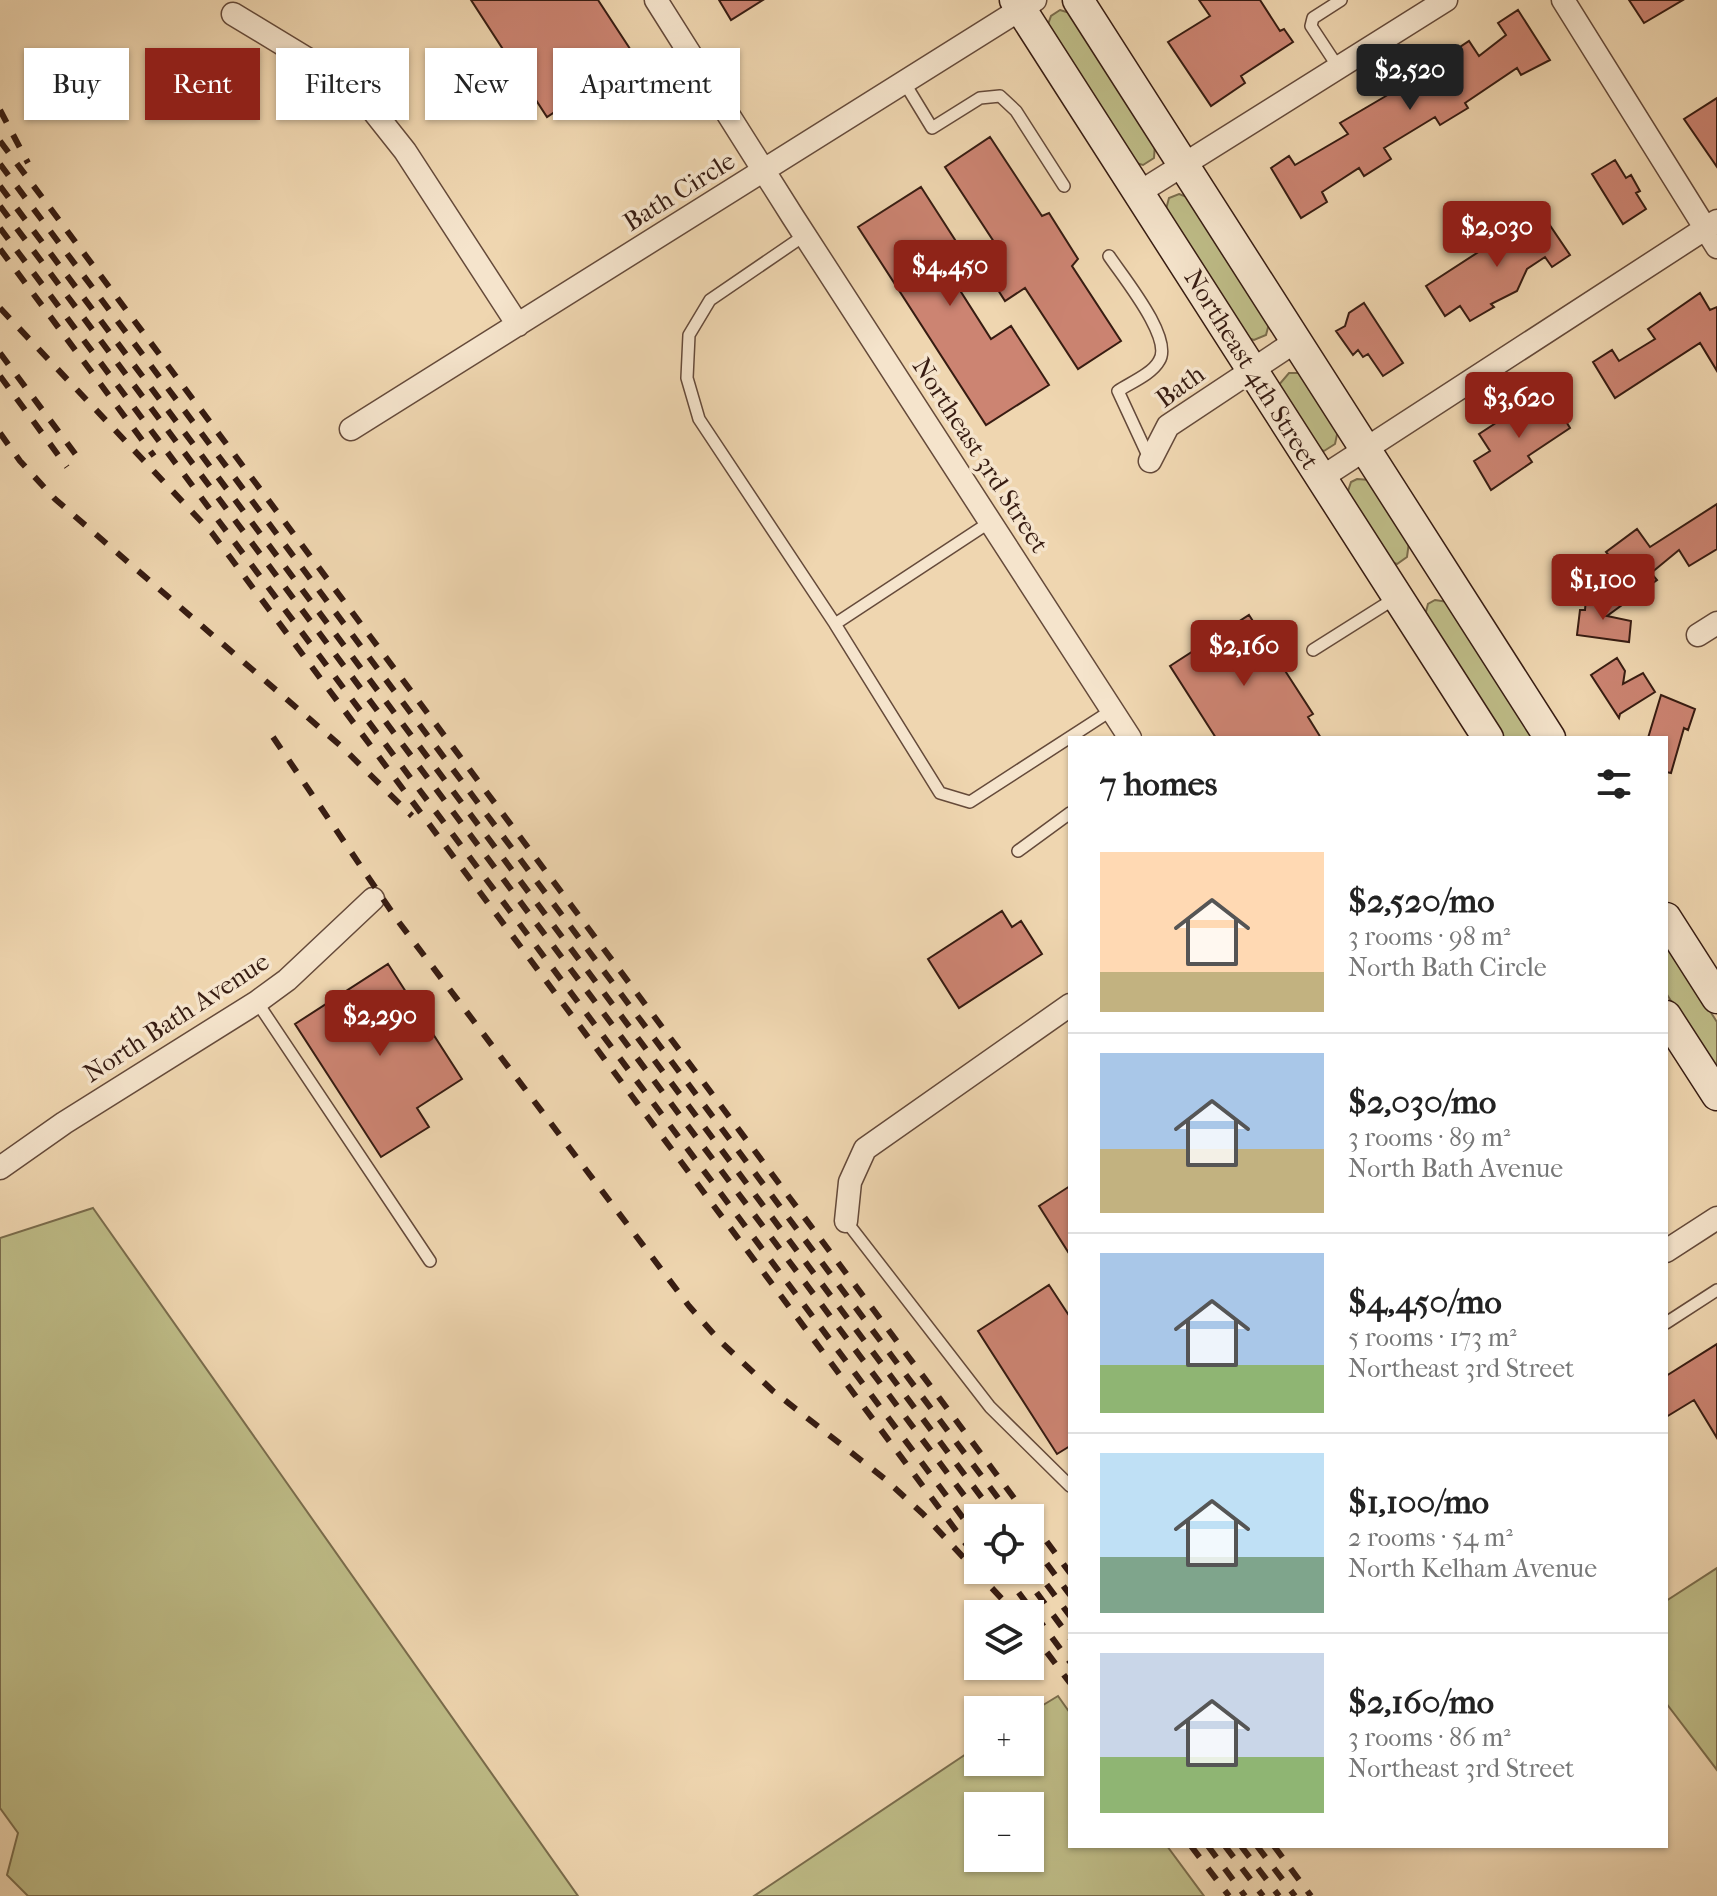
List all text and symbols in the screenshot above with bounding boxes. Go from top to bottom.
pin: $2,520 [1345,44,1475,112]
chip: Buy [24,48,129,120]
chip: Rent [145,48,260,120]
chip: Filters [276,48,409,120]
chip: New [425,48,537,120]
chip: Apartment [553,48,740,120]
text: $2,520 [1375,54,1445,85]
street label: Bath Circle [618,145,741,238]
pin: $2,030 [1432,201,1562,269]
text: $2,030 [1461,211,1533,242]
pin: $4,450 [885,240,1015,308]
text: $4,450 [912,250,988,281]
street label: Northeast 4th Street [1177,264,1326,476]
street label: Northeast 3rd Street [906,352,1056,559]
street label: Bath [1150,358,1211,414]
pin: $3,620 [1454,372,1584,440]
text: $3,620 [1483,382,1555,413]
pin: $1,100 [1538,554,1668,622]
text: $1,100 [1570,564,1636,595]
pin: $2,160 [1179,620,1309,688]
text: $2,160 [1209,630,1279,661]
icon: filters [1592,762,1636,806]
text: 7 homes [1100,764,1217,804]
text: $2,520/mo [1348,881,1494,921]
icon: home [1164,884,1260,980]
text: 3 rooms · 98 m² [1348,921,1510,952]
street label: North Bath Avenue [78,946,275,1089]
text: North Bath Circle [1348,952,1547,983]
pin: $2,290 [315,990,445,1058]
text: $2,290 [343,1000,417,1031]
text: $2,030/mo [1348,1082,1496,1122]
icon: home [1164,1085,1260,1181]
text: 3 rooms · 89 m² [1348,1122,1510,1153]
text: North Bath Avenue [1348,1153,1563,1184]
text: $4,450/mo [1348,1282,1502,1322]
icon: home [1164,1285,1260,1381]
text: 5 rooms · 173 m² [1348,1322,1517,1353]
text: Northeast 3rd Street [1348,1353,1574,1384]
text: $1,100/mo [1348,1482,1489,1522]
icon: home [1164,1485,1260,1581]
map controls [964,1504,1044,1872]
button: locate [964,1504,1044,1584]
text: 2 rooms · 54 m² [1348,1522,1513,1553]
text: North Kelham Avenue [1348,1553,1597,1584]
button: layers [964,1600,1044,1680]
text: $2,160/mo [1348,1682,1494,1722]
icon: home [1164,1685,1260,1781]
button: + [964,1696,1044,1776]
text: 3 rooms · 86 m² [1348,1722,1511,1753]
text: Northeast 3rd Street [1348,1753,1574,1784]
button: − [964,1792,1044,1872]

